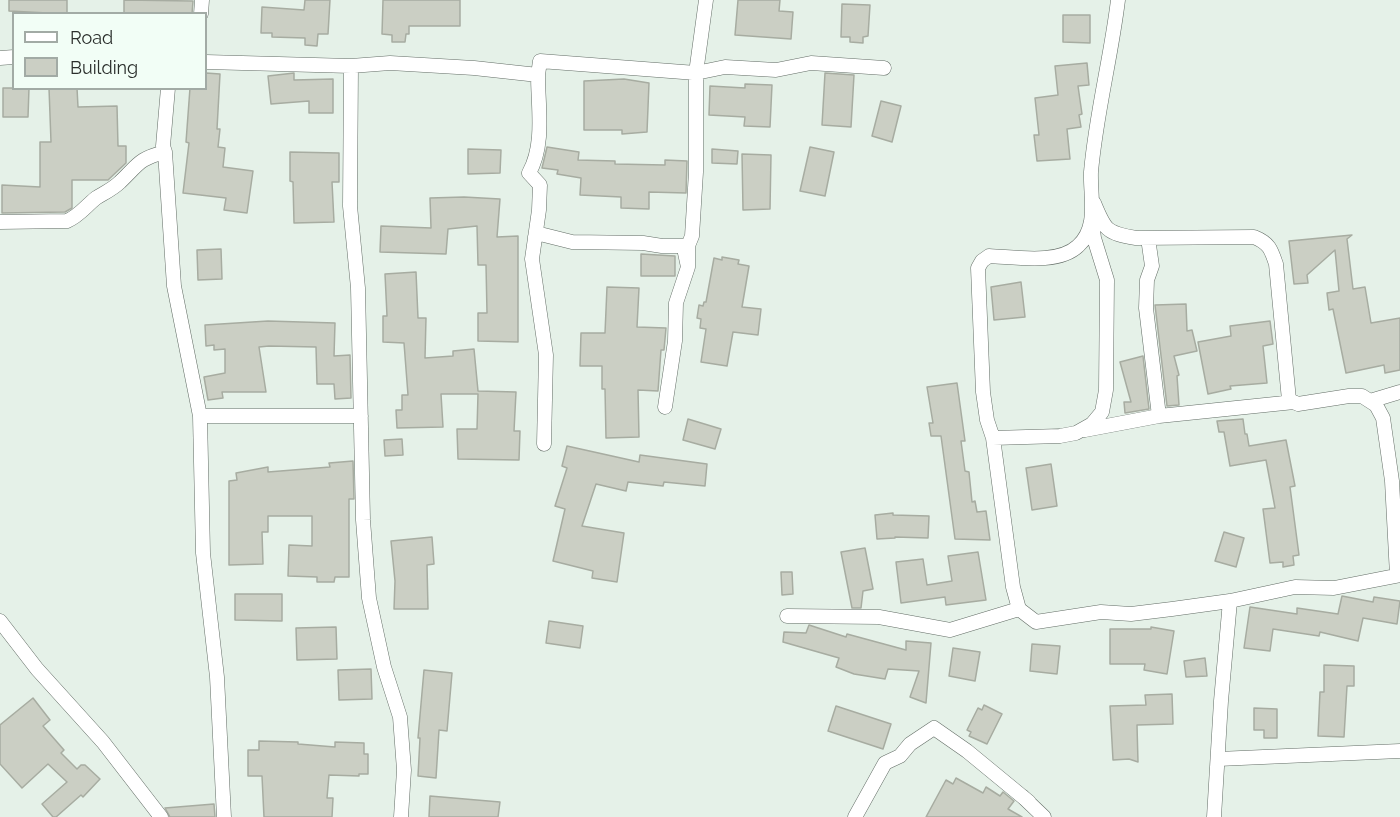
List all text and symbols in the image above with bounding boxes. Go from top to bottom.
legend [12,12,207,90]
text: Road [70,27,113,48]
text: Building [70,57,138,78]

